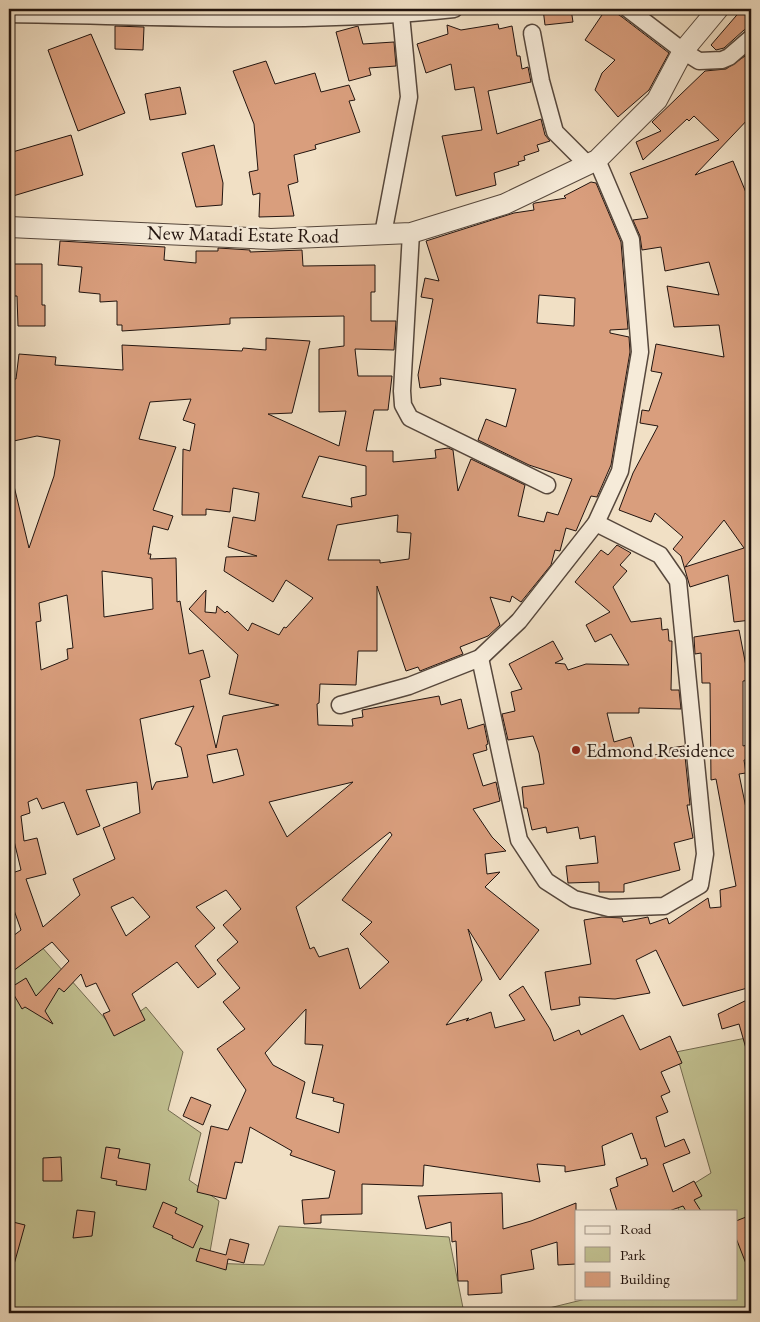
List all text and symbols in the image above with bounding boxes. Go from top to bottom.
street label: New Matadi Estate Road [147,219,340,249]
place label: Edmond Residence [586,737,735,763]
marker: Edmond Residence [570,744,582,756]
legend [575,1210,738,1300]
text: Road [620,1219,652,1238]
text: Park [620,1245,647,1264]
text: Building [620,1269,670,1288]

